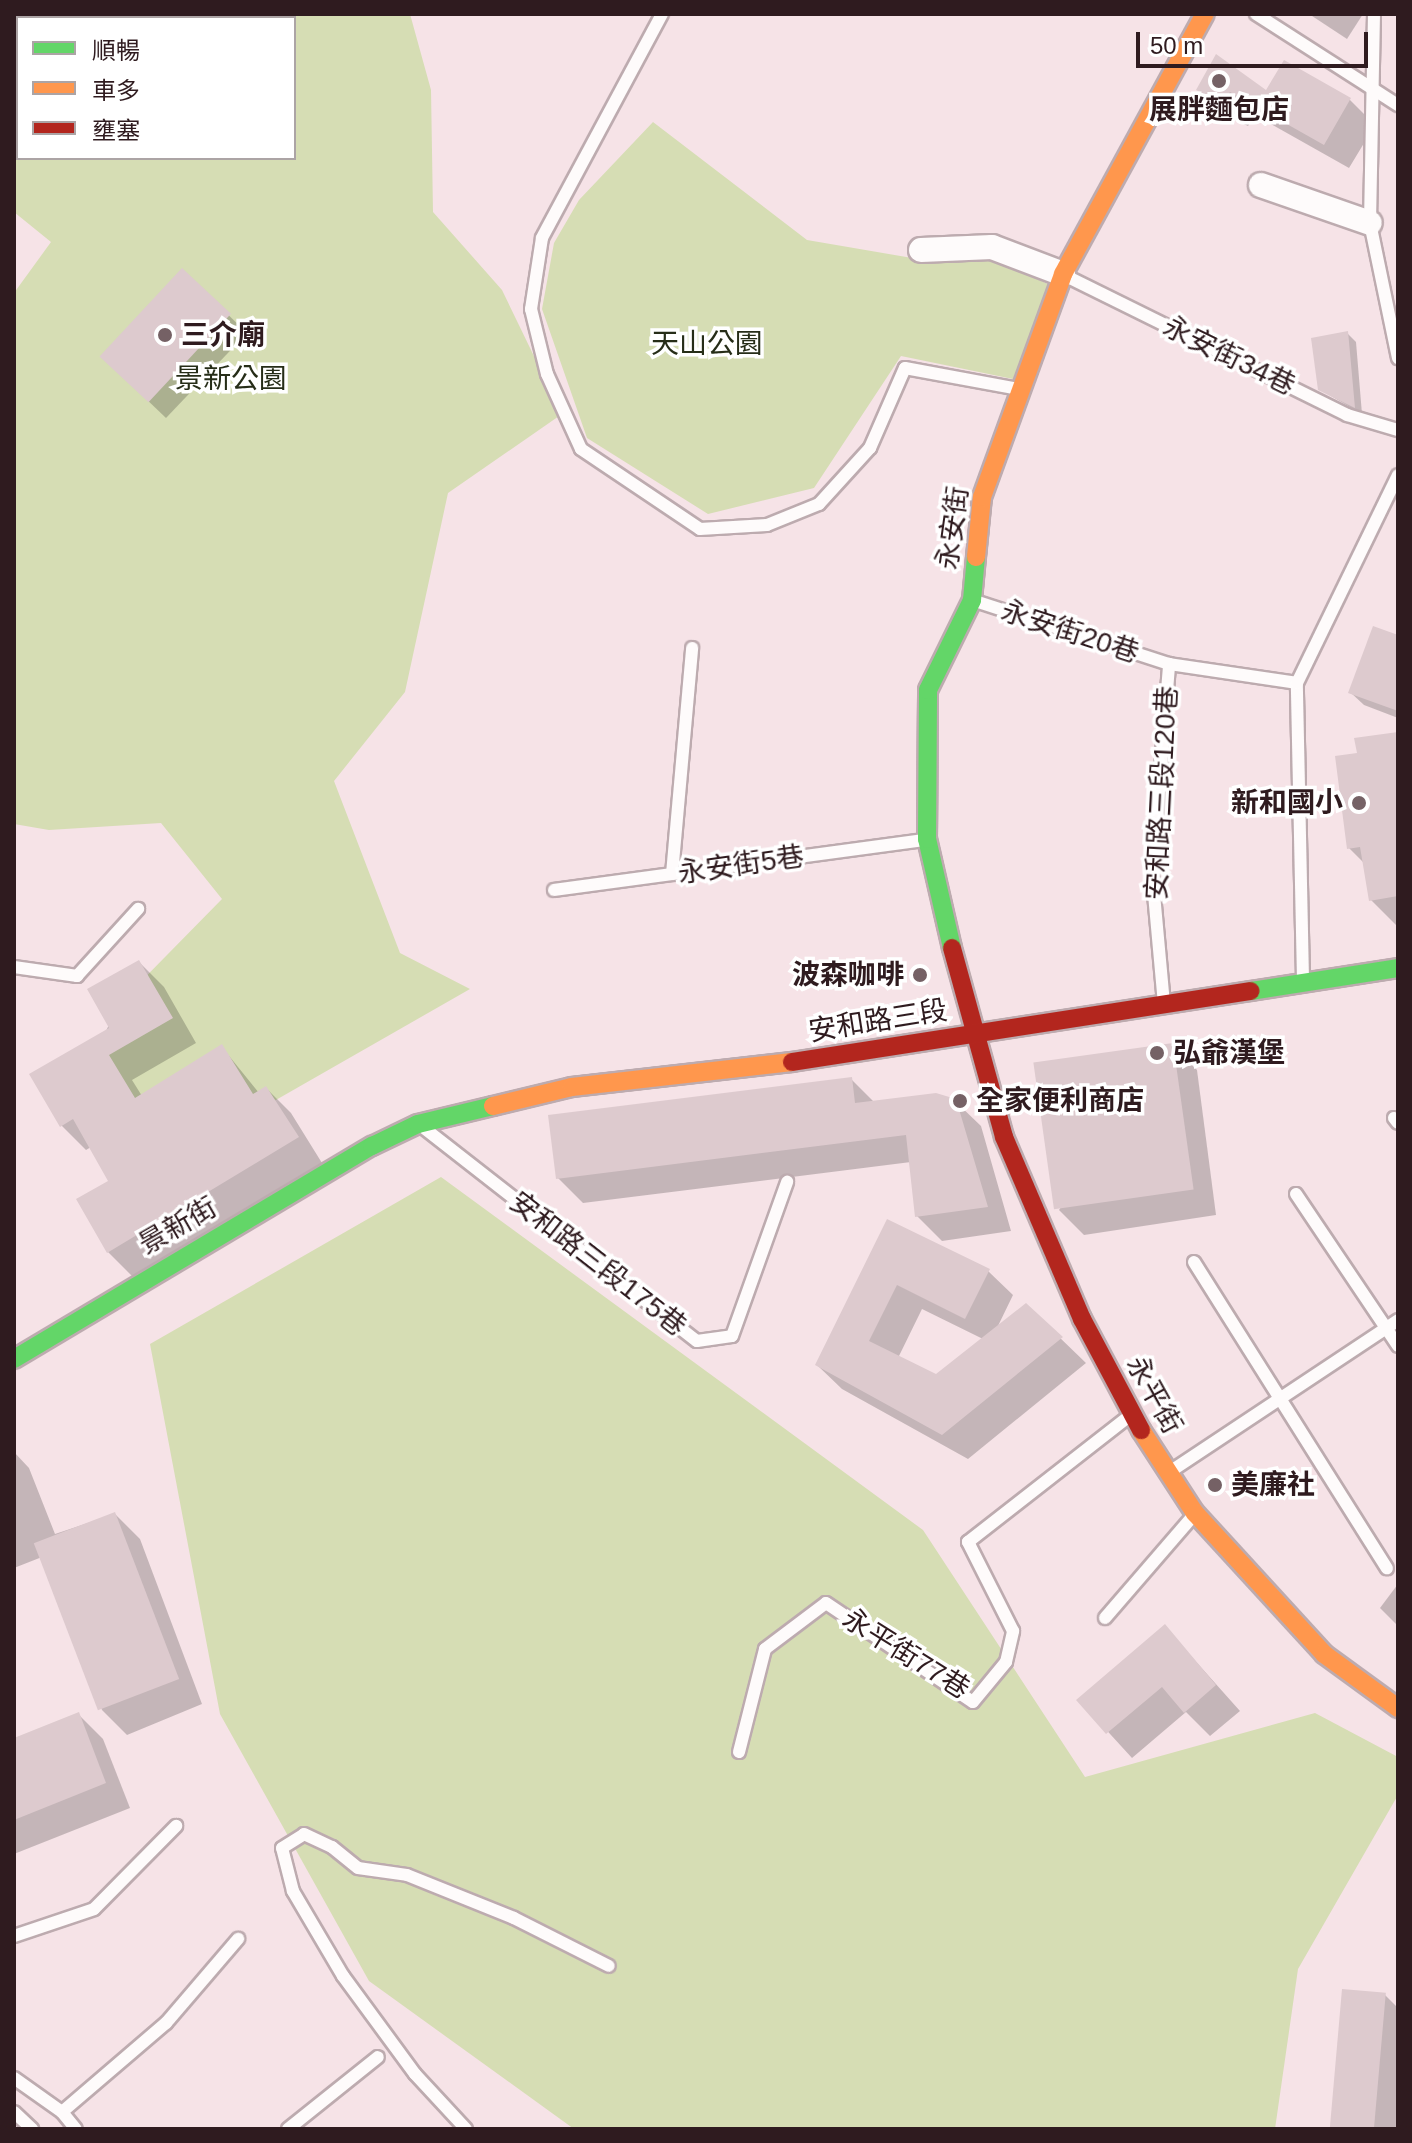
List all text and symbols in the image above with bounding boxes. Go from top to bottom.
legend [16,16,296,160]
scale bar [1140,16,1372,66]
text: 50 m [1150,32,1203,59]
text: 順暢 [92,37,140,64]
marker: 展胖麵包店 [1210,72,1228,90]
text: 車多 [92,77,140,104]
place label: 展胖麵包店 [1149,93,1289,127]
text: 壅塞 [92,117,140,144]
street label: 永安街34巷 [1157,310,1301,402]
place label: 三介廟 [181,318,265,352]
marker: 三介廟 [156,326,174,344]
park label: 天山公園 [651,327,763,361]
park label: 景新公園 [175,362,287,396]
street label: 永安街 [931,484,975,572]
street label: 永安街20巷 [997,594,1143,670]
street label: 安和路三段120巷 [1140,685,1184,901]
place label: 新和國小 [1231,786,1343,820]
marker: 新和國小 [1350,794,1368,812]
street label: 永安街5巷 [675,839,807,891]
place label: 波森咖啡 [792,958,904,992]
marker: 波森咖啡 [911,966,929,984]
street label: 安和路三段 [806,993,950,1049]
place label: 弘爺漢堡 [1173,1036,1285,1070]
marker: 弘爺漢堡 [1148,1044,1166,1062]
place label: 全家便利商店 [976,1084,1144,1118]
marker: 全家便利商店 [951,1092,969,1110]
street label: 安和路三段175巷 [503,1185,693,1343]
street label: 景新街 [133,1190,223,1262]
street label: 永平街 [1119,1350,1189,1440]
place label: 美廉社 [1231,1468,1315,1502]
marker: 美廉社 [1206,1476,1224,1494]
street label: 永平街77巷 [836,1602,976,1706]

